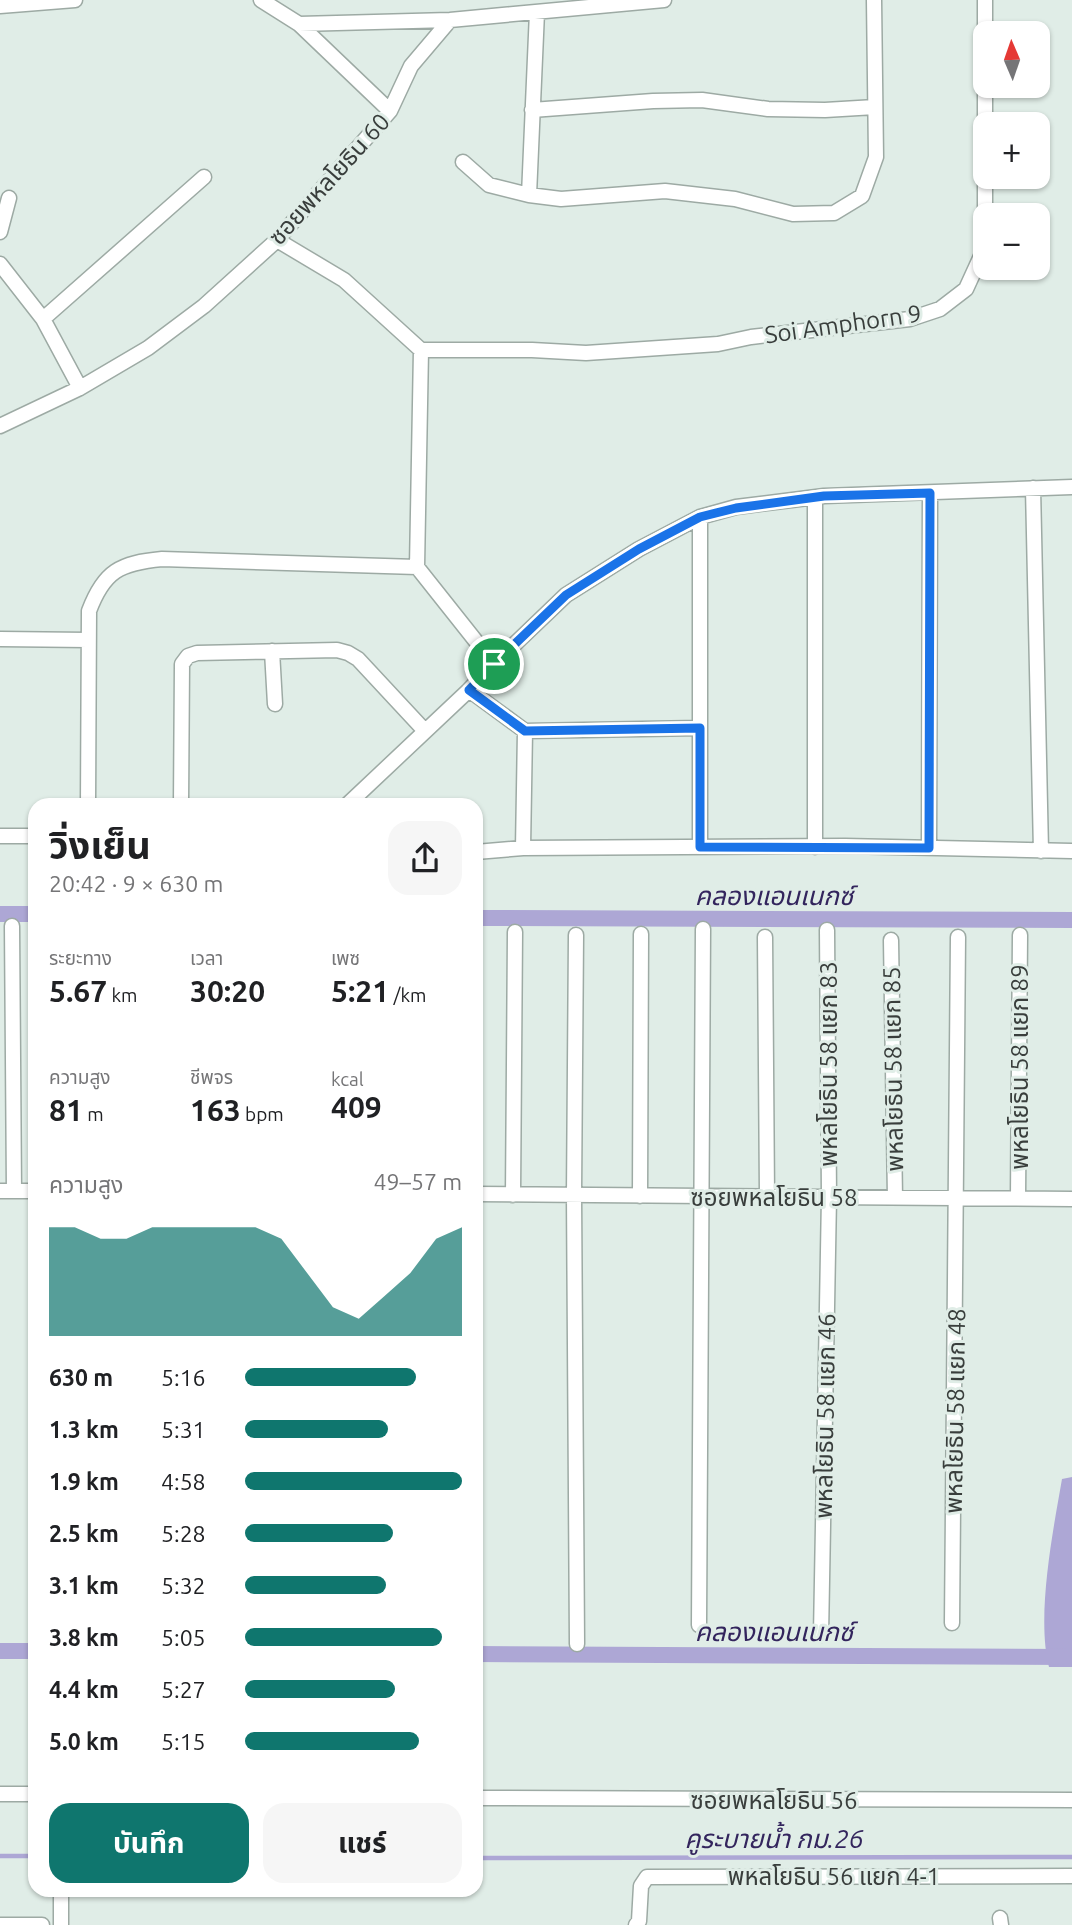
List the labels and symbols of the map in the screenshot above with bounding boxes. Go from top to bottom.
north arrow [973,21,1050,98]
street label: ซอยพหลโยธิน 60 [263,108,395,250]
street label: Soi Amphorn 9 [763,300,923,348]
pin [464,634,524,694]
water label: คลองแอนเนกซ์ [695,881,859,910]
street label: พหลโยธิน 58 แยก 83 [815,961,842,1167]
street label: พหลโยธิน 58 แยก 89 [1006,964,1033,1170]
street label: พหลโยธิน 58 แยก 85 [878,966,908,1172]
street label: ซอยพหลโยธิน 58 [690,1184,858,1211]
street label: พหลโยธิน 58 แยก 48 [940,1308,970,1514]
street label: พหลโยธิน 58 แยก 46 [810,1313,840,1519]
water label: คลองแอนเนกซ์ [695,1617,859,1646]
street label: ซอยพหลโยธิน 56 [690,1787,858,1814]
water label: คูระบายน้ำ กม.26 [684,1821,864,1855]
street label: พหลโยธิน 56 แยก 4-1 [728,1863,940,1890]

